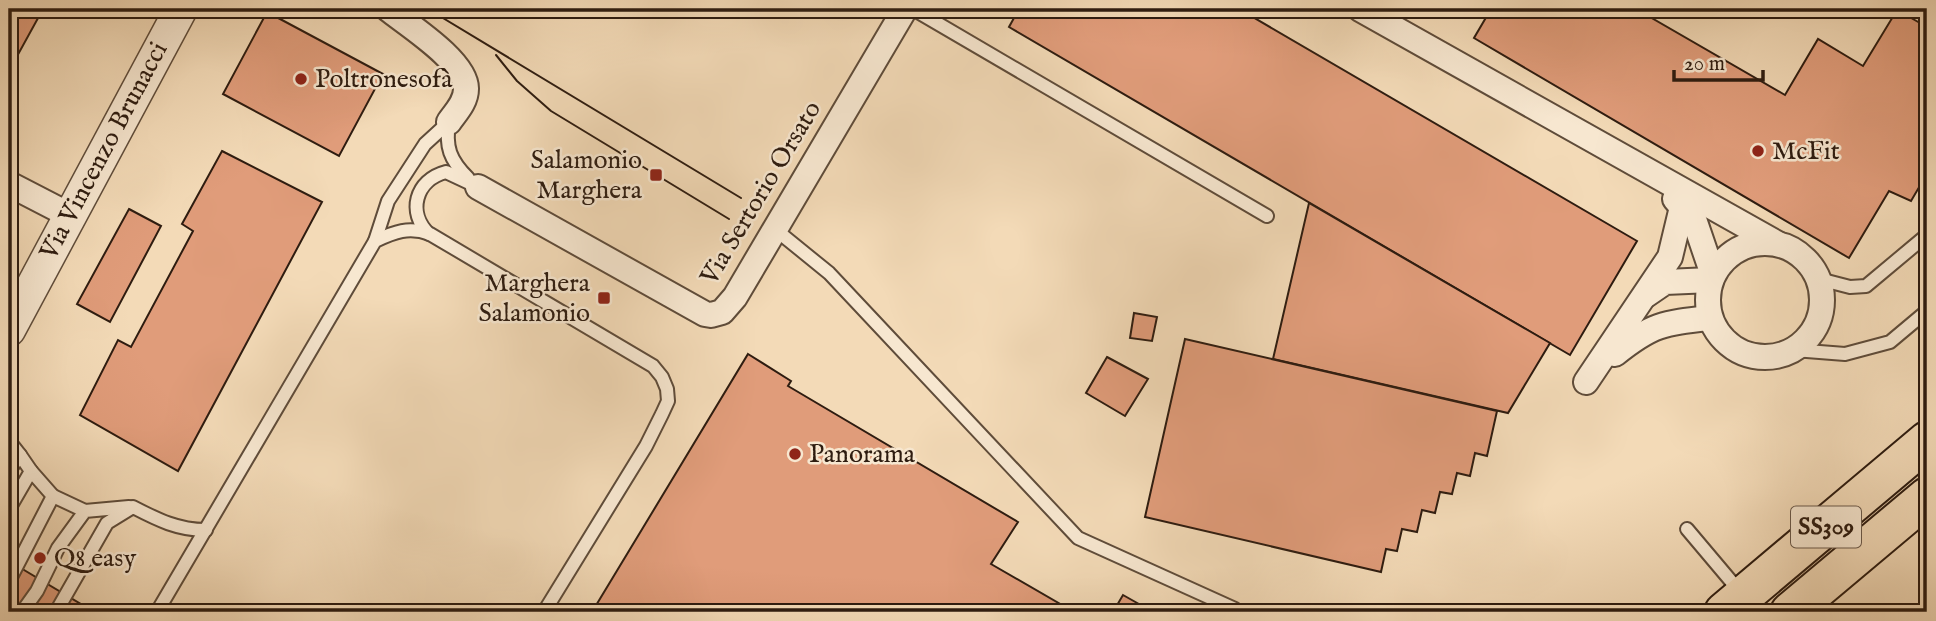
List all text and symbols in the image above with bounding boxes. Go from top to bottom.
street label: Via Vincenzo Brunacci [32,36,175,266]
scale bar [1674,38,1763,82]
text: 20 m [1684,51,1725,78]
place label: Poltronesofà [315,63,453,96]
marker: Poltronesofà [293,71,309,87]
street label: Via Sertorio Orsato [693,95,829,292]
place label: McFit [1772,135,1840,168]
marker: McFit [1750,143,1766,159]
place label: Salamonio Marghera [530,144,643,207]
marker: Salamonio Marghera [648,167,664,183]
place label: Marghera Salamonio [478,267,591,330]
marker: Marghera Salamonio [596,290,612,306]
place label: Panorama [809,438,916,471]
marker: Panorama [787,446,803,462]
road number: SS309 [1791,506,1861,548]
place label: Q8 easy [54,542,136,575]
marker: Q8 easy [32,550,48,566]

